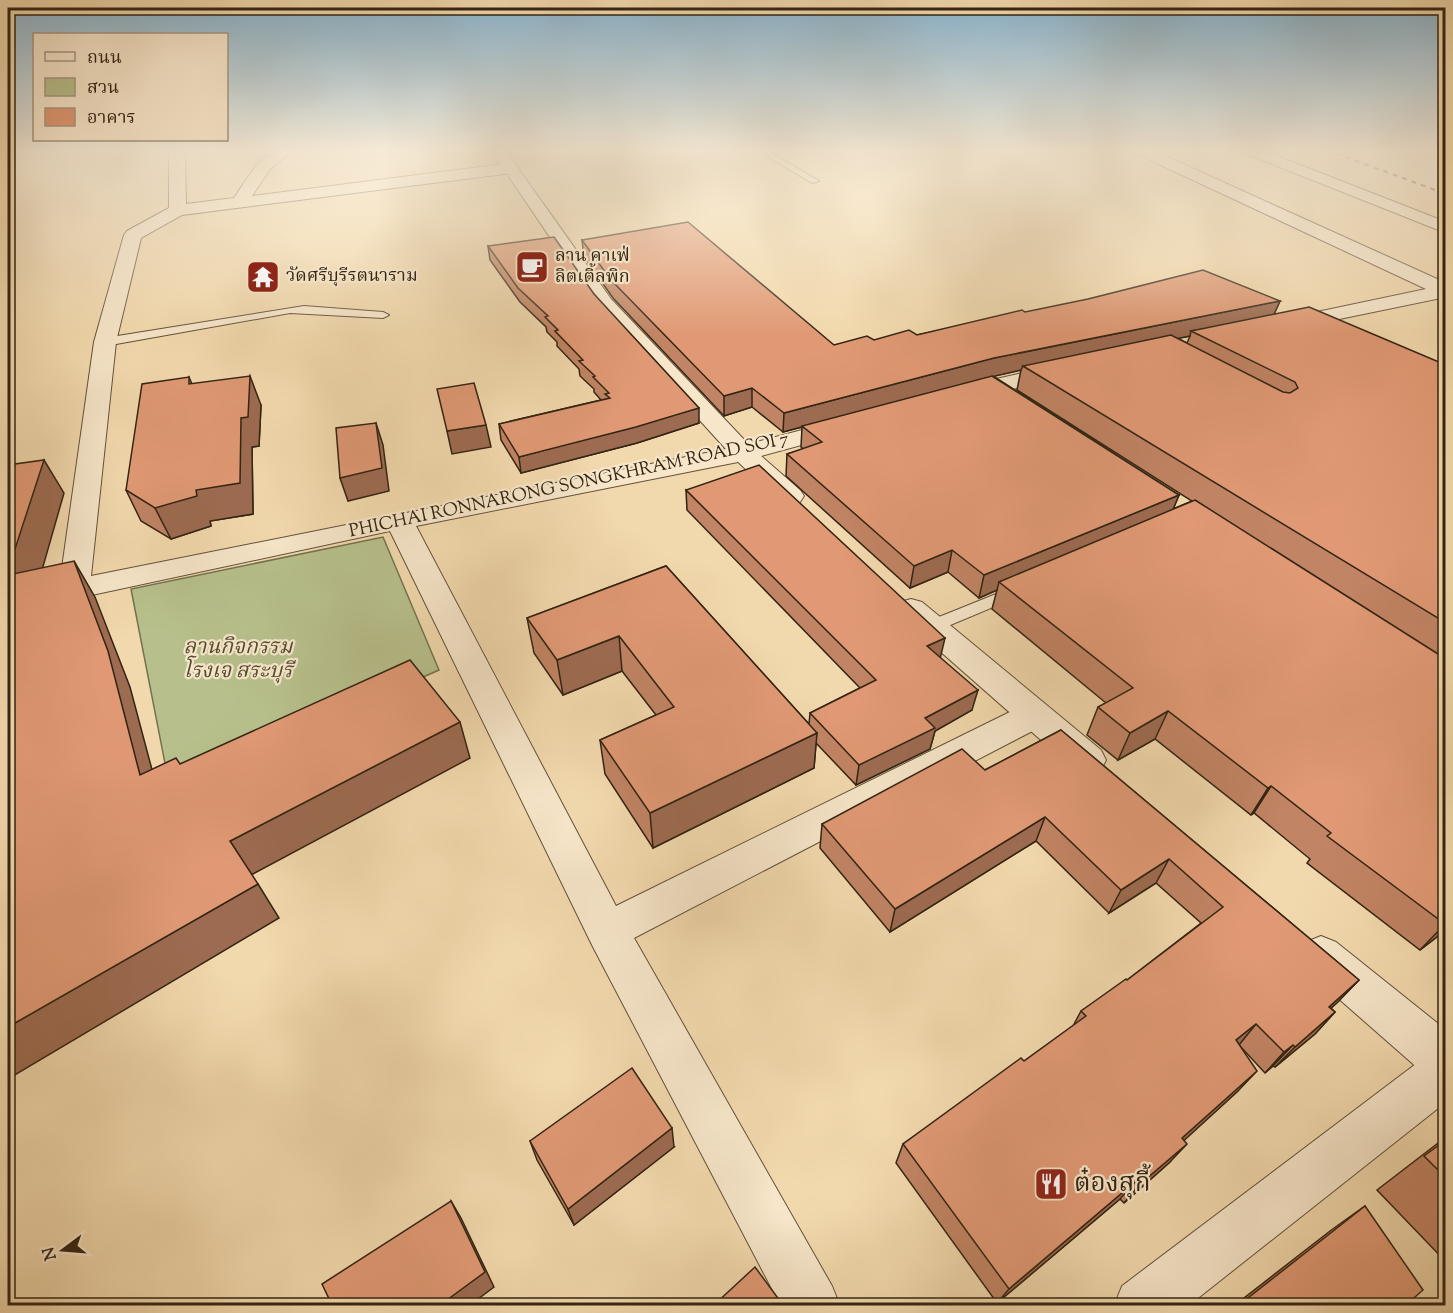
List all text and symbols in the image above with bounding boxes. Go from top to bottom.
legend [33,33,228,141]
text: ถนน [87,46,122,72]
text: สวน [87,76,119,102]
text: อาคาร [87,106,136,132]
place label: ลาน คาเฟ่ ลิตเติ้ลพิก [555,244,630,291]
cafe icon: ลาน คาเฟ่ ลิตเติ้ลพิก [514,249,550,285]
temple icon: วัดศรีบุรีรตนาราม [245,259,281,295]
place label: วัดศรีบุรีรตนาราม [286,264,418,290]
street label: PHICHAI RONNARONG SONGKHRAM ROAD SOI 7 [347,427,791,545]
park label: ลานกิจกรรม โรงเจ สระบุรี [183,633,297,687]
place label: ต๋องสุกี้ [1074,1163,1151,1203]
restaurant icon: ต๋องสุกี้ [1033,1166,1069,1202]
north arrow [33,1220,93,1280]
text: N [38,1244,64,1263]

